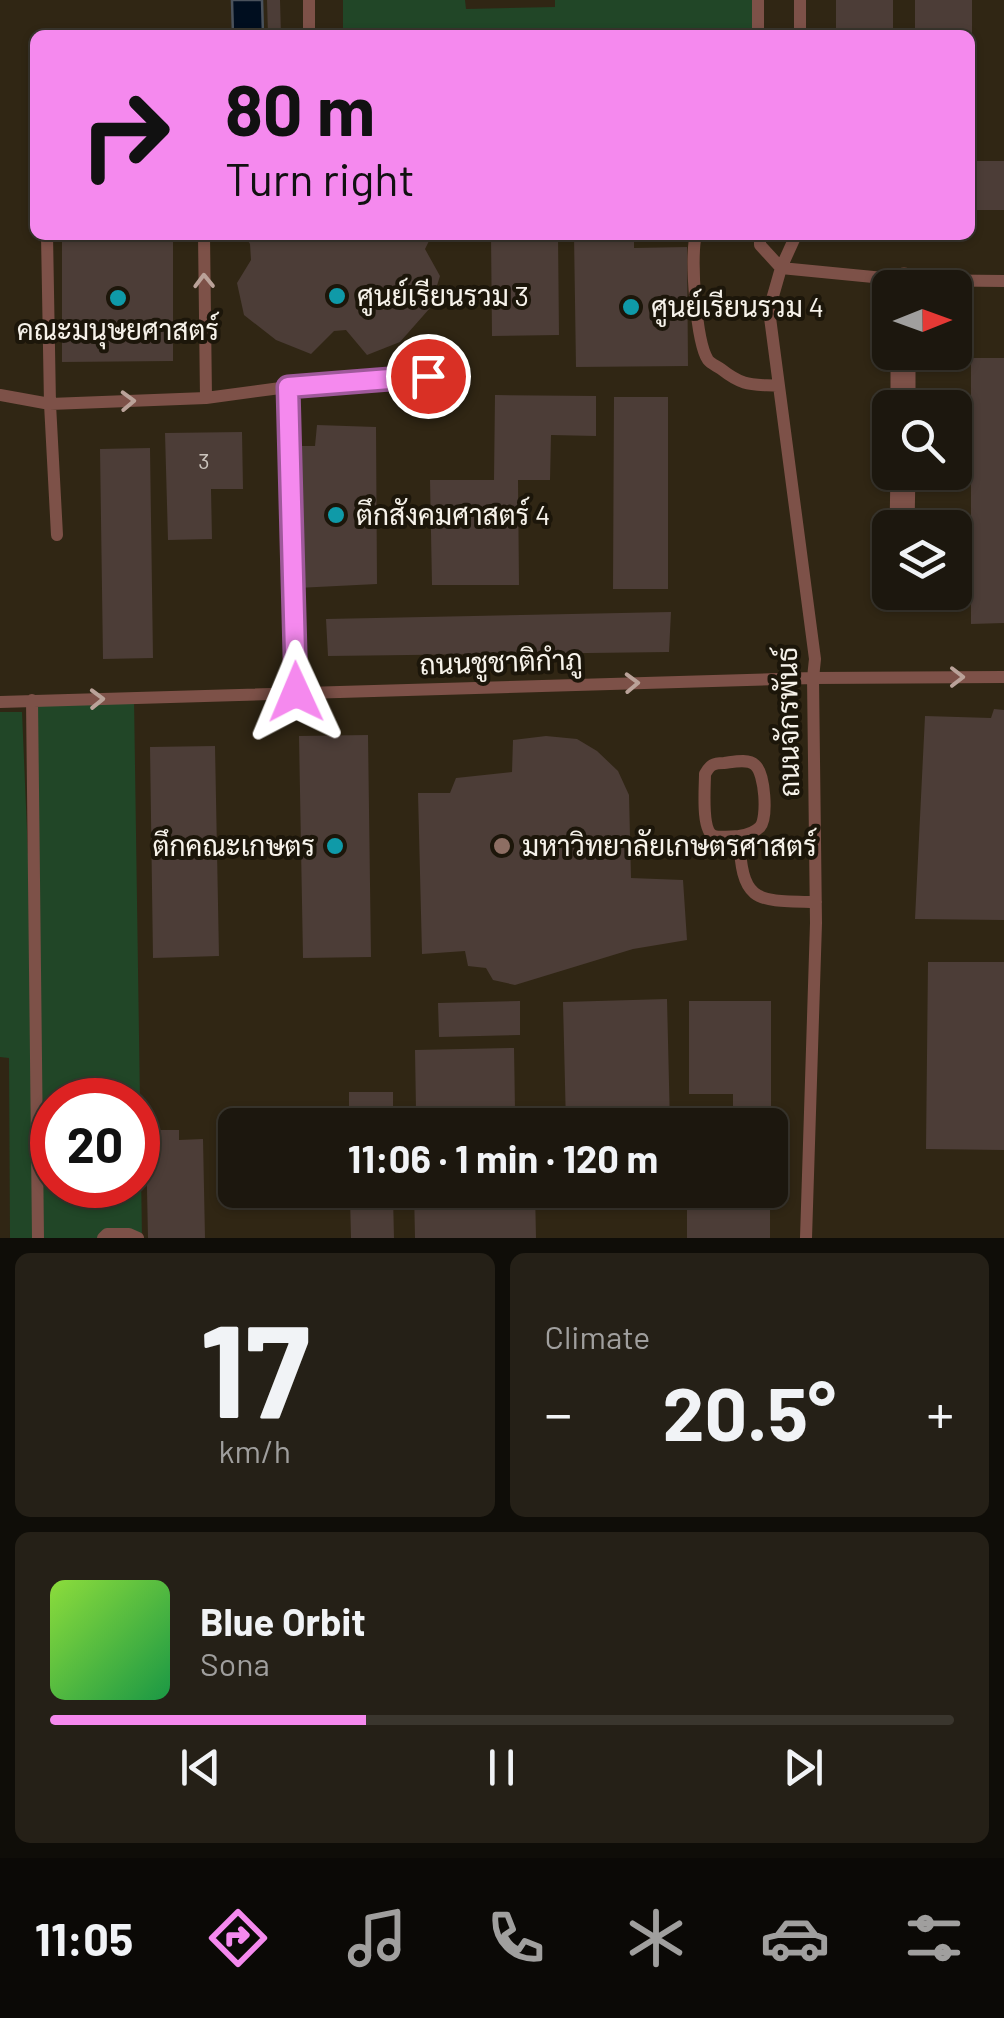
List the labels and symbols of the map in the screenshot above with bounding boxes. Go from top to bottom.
north arrow [872,270,972,370]
one-way arrow [194,273,215,289]
place label: ศูนย์เรียนรวม 3 [357,277,529,316]
marker: ศูนย์เรียนรวม 3 [326,285,348,307]
marker: คณะมนุษยศาสตร์ [107,287,129,309]
place label: ศูนย์เรียนรวม 4 [651,288,824,327]
marker: ศูนย์เรียนรวม 4 [620,296,642,318]
place label: คณะมนุษยศาสตร์ [17,311,219,350]
pin [386,334,471,419]
one-way arrow [120,390,136,411]
house number: 3 [198,447,210,473]
place label: ตึกสังคมศาสตร์ 4 [356,496,550,531]
marker: ตึกสังคมศาสตร์ 4 [325,504,347,526]
position arrow [244,640,348,744]
street label: ถนนชูชาติกำภู [419,641,583,685]
street label: ถนนจักรพันธ์ [768,647,805,798]
one-way arrow [950,666,966,688]
one-way arrow [626,672,641,694]
one-way arrow [90,688,106,710]
place label: มหาวิทยาลัยเกษตรศาสตร์ [522,827,817,862]
place label: ตึกคณะเกษตร [152,828,315,862]
marker: ตึกคณะเกษตร [324,835,346,857]
marker: มหาวิทยาลัยเกษตรศาสตร์ [491,835,513,857]
speed limit sign: 20 [30,1078,160,1208]

